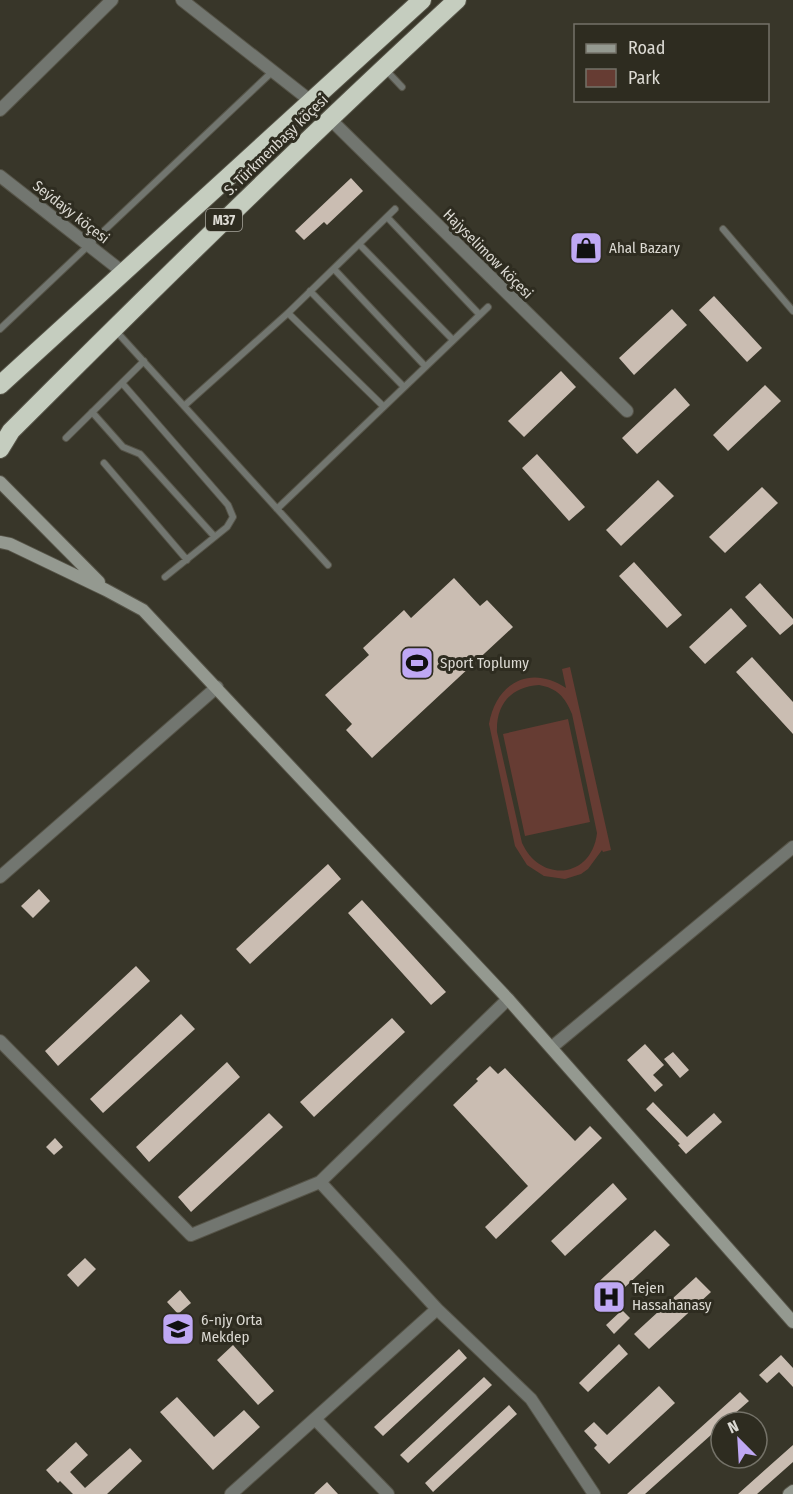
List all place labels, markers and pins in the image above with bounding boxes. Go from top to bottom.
shop icon: Ahal Bazary [568,230,604,266]
place label: Ahal Bazary [609,239,680,257]
sports icon: Sport Toplumy [399,645,435,681]
place label: Sport Toplumy [440,654,529,672]
hospital icon: Tejen Hassahanasy [591,1279,627,1315]
place label: Tejen Hassahanasy [632,1279,712,1314]
school or university icon: 6-njy Orta Mekdep [160,1311,196,1347]
place label: 6-njy Orta Mekdep [201,1311,263,1346]

